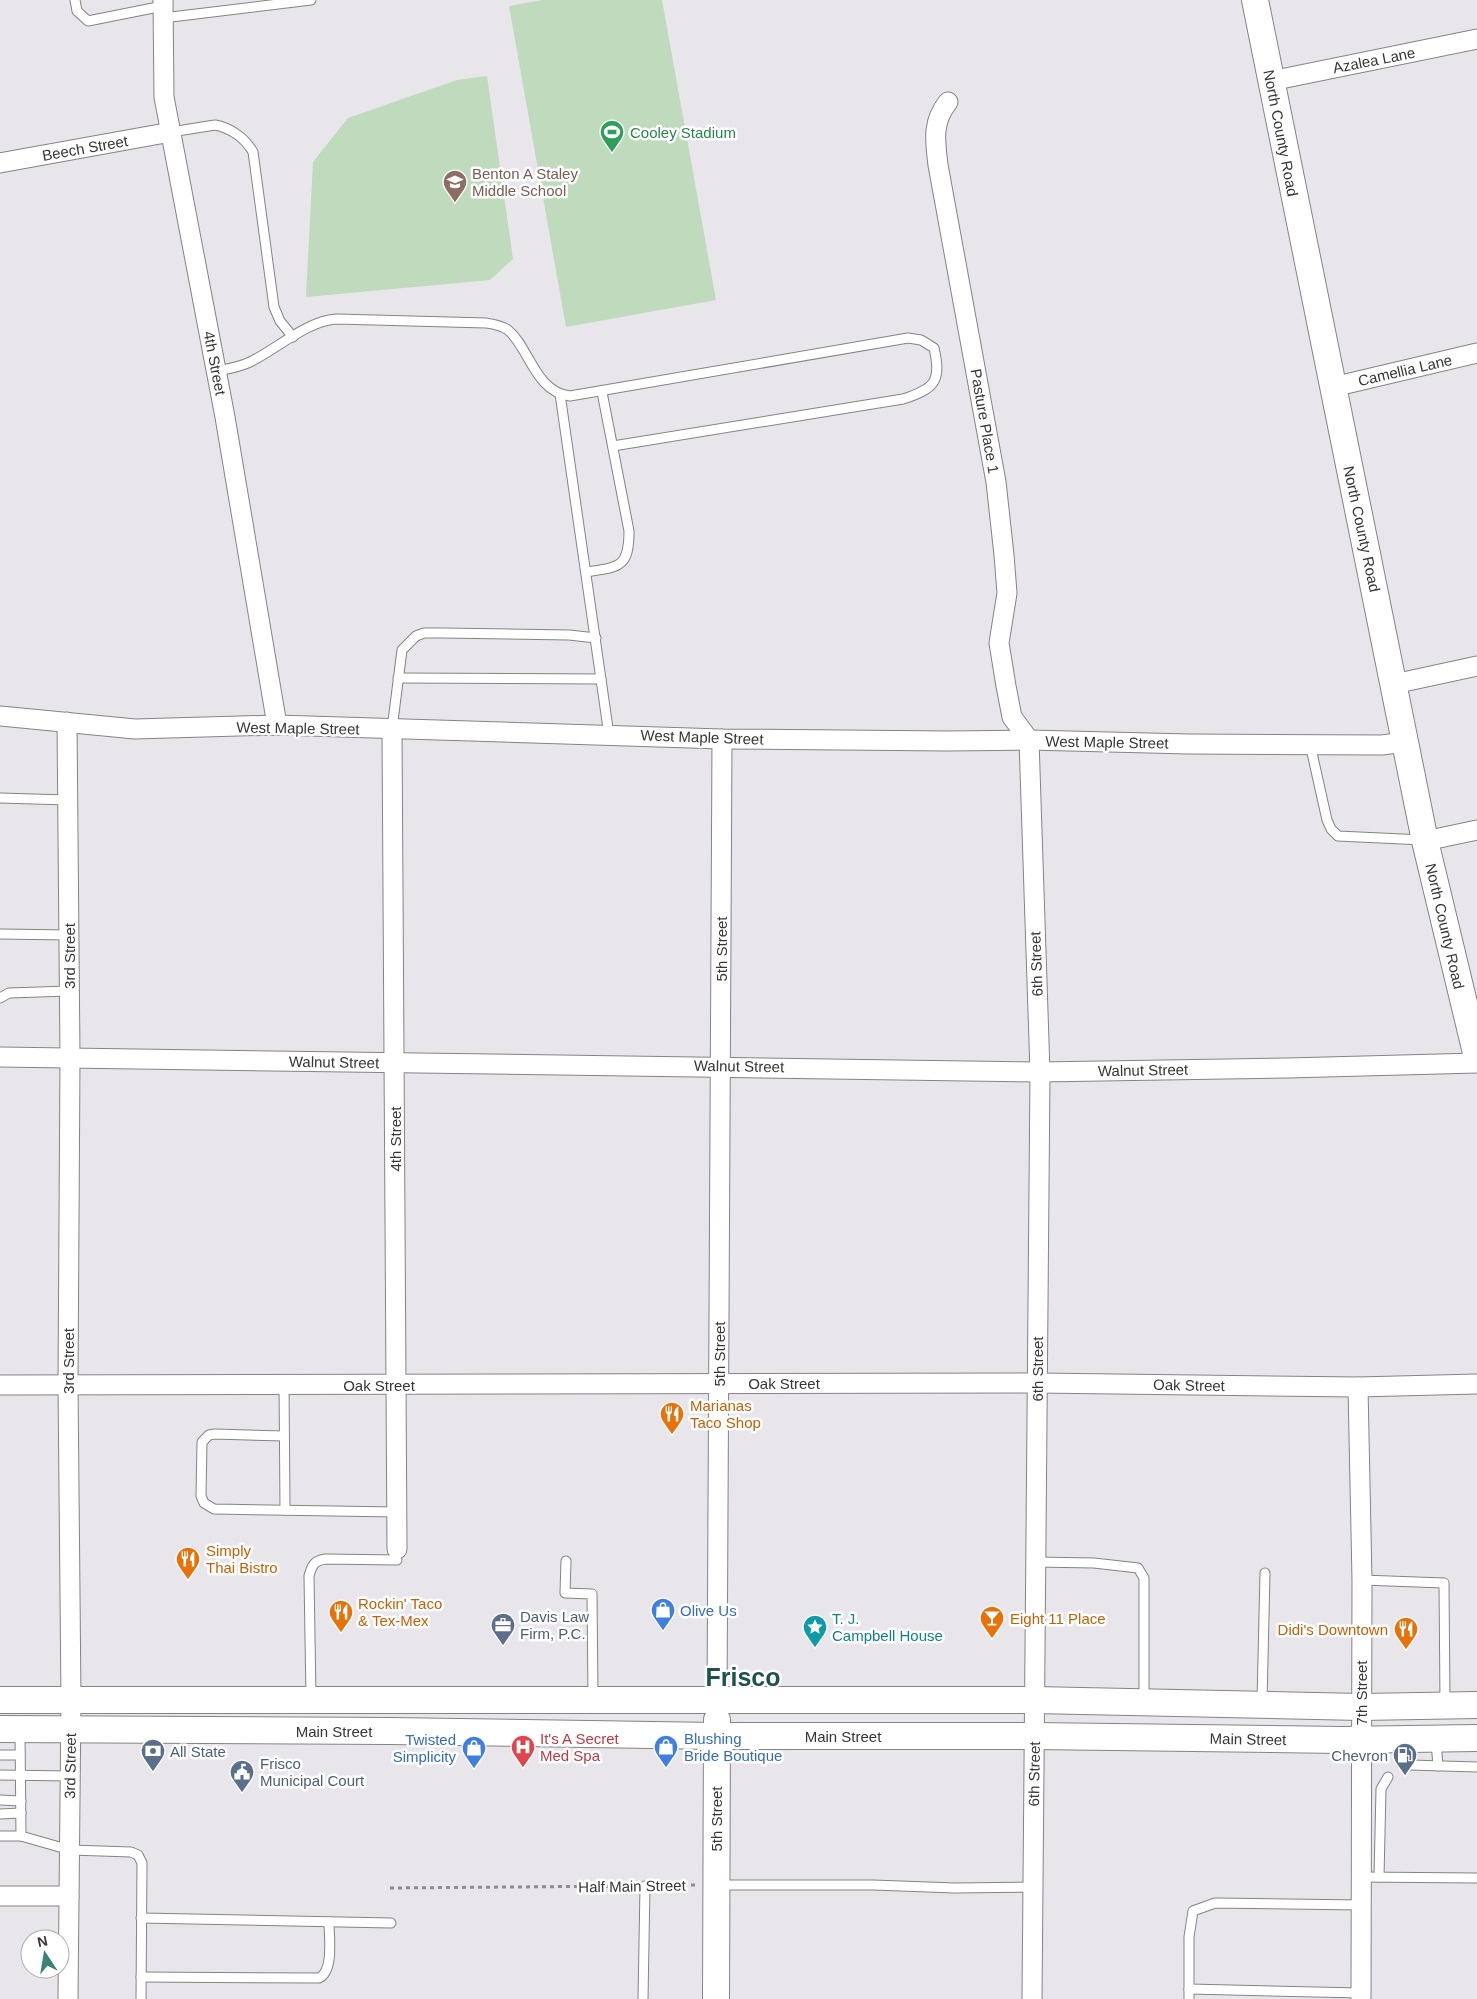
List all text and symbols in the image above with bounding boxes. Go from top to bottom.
street label: Azalea Lane [1331,44,1417,76]
street label: North County Road [1260,68,1302,198]
sports icon: Cooley Stadium [599,119,625,153]
place label: Cooley Stadium [630,124,736,141]
street label: Beech Street [41,132,130,164]
place label: Benton A Staley Middle School [472,165,578,199]
school or university icon: Benton A Staley Middle School [442,169,468,203]
street label: 4th Street [200,329,230,397]
street label: Camellia Lane [1356,351,1454,389]
street label: Pasture Place 1 [967,367,1003,475]
street label: North County Road [1340,464,1384,594]
street label: West Maple Street [236,718,361,738]
street label: West Maple Street [640,726,765,748]
street label: West Maple Street [1045,732,1170,752]
street label: North County Road [1422,862,1468,990]
street label: 5th Street [713,916,730,982]
street label: 3rd Street [61,922,78,989]
street label: 6th Street [1026,930,1046,997]
street label: Walnut Street [289,1053,380,1071]
street label: Walnut Street [694,1057,785,1075]
street label: Walnut Street [1098,1061,1189,1079]
street label: 4th Street [387,1106,404,1172]
street label: 5th Street [711,1321,728,1387]
street label: 3rd Street [60,1327,77,1394]
street label: 6th Street [1029,1336,1046,1402]
street label: Oak Street [748,1375,821,1392]
street label: Oak Street [1153,1376,1226,1394]
street label: Oak Street [343,1377,416,1394]
place label: Marianas Taco Shop [690,1397,761,1431]
restaurant icon: Marianas Taco Shop [659,1401,685,1435]
place label: Simply Thai Bistro [206,1542,278,1576]
restaurant icon: Simply Thai Bistro [175,1546,201,1580]
place label: Rockin' Taco & Tex-Mex [358,1595,442,1629]
shop icon: Olive Us [650,1597,676,1631]
restaurant icon: Rockin' Taco & Tex-Mex [328,1599,354,1633]
place label: Olive Us [680,1602,737,1619]
bar icon: Eight 11 Place [979,1605,1005,1639]
place label: Davis Law Firm, P.C. [520,1608,589,1642]
place label: T. J. Campbell House [832,1610,943,1644]
place label: Eight 11 Place [1010,1610,1106,1627]
office icon: Davis Law Firm, P.C. [490,1612,516,1646]
place icon: T. J. Campbell House [802,1614,828,1648]
restaurant icon: Didi's Downtown [1393,1616,1419,1650]
place label: Didi's Downtown [1278,1621,1388,1638]
street label: 7th Street [1353,1660,1370,1726]
district label: Frisco [705,1663,781,1691]
street label: Main Street [296,1723,373,1740]
street label: Main Street [805,1728,882,1745]
place label: It's A Secret Med Spa [540,1730,620,1764]
place label: Blushing Bride Boutique [684,1730,782,1764]
street label: Main Street [1210,1730,1287,1748]
place label: Twisted Simplicity [393,1731,456,1765]
street label: 3rd Street [61,1732,79,1799]
hospital icon: It's A Secret Med Spa [510,1734,536,1768]
shop icon: Blushing Bride Boutique [653,1734,679,1768]
shop icon: Twisted Simplicity [461,1735,487,1769]
bank icon: All State [140,1738,166,1772]
street label: 6th Street [1025,1741,1043,1807]
fuel station icon: Chevron [1392,1742,1418,1776]
place label: All State [170,1743,226,1760]
place label: Chevron [1331,1747,1388,1764]
place label: Frisco Municipal Court [260,1755,365,1789]
public building icon: Frisco Municipal Court [229,1759,255,1793]
street label: 5th Street [708,1786,725,1852]
street label: Half Main Street [578,1877,687,1895]
north arrow [20,1929,70,1979]
text: N [36,1932,49,1950]

